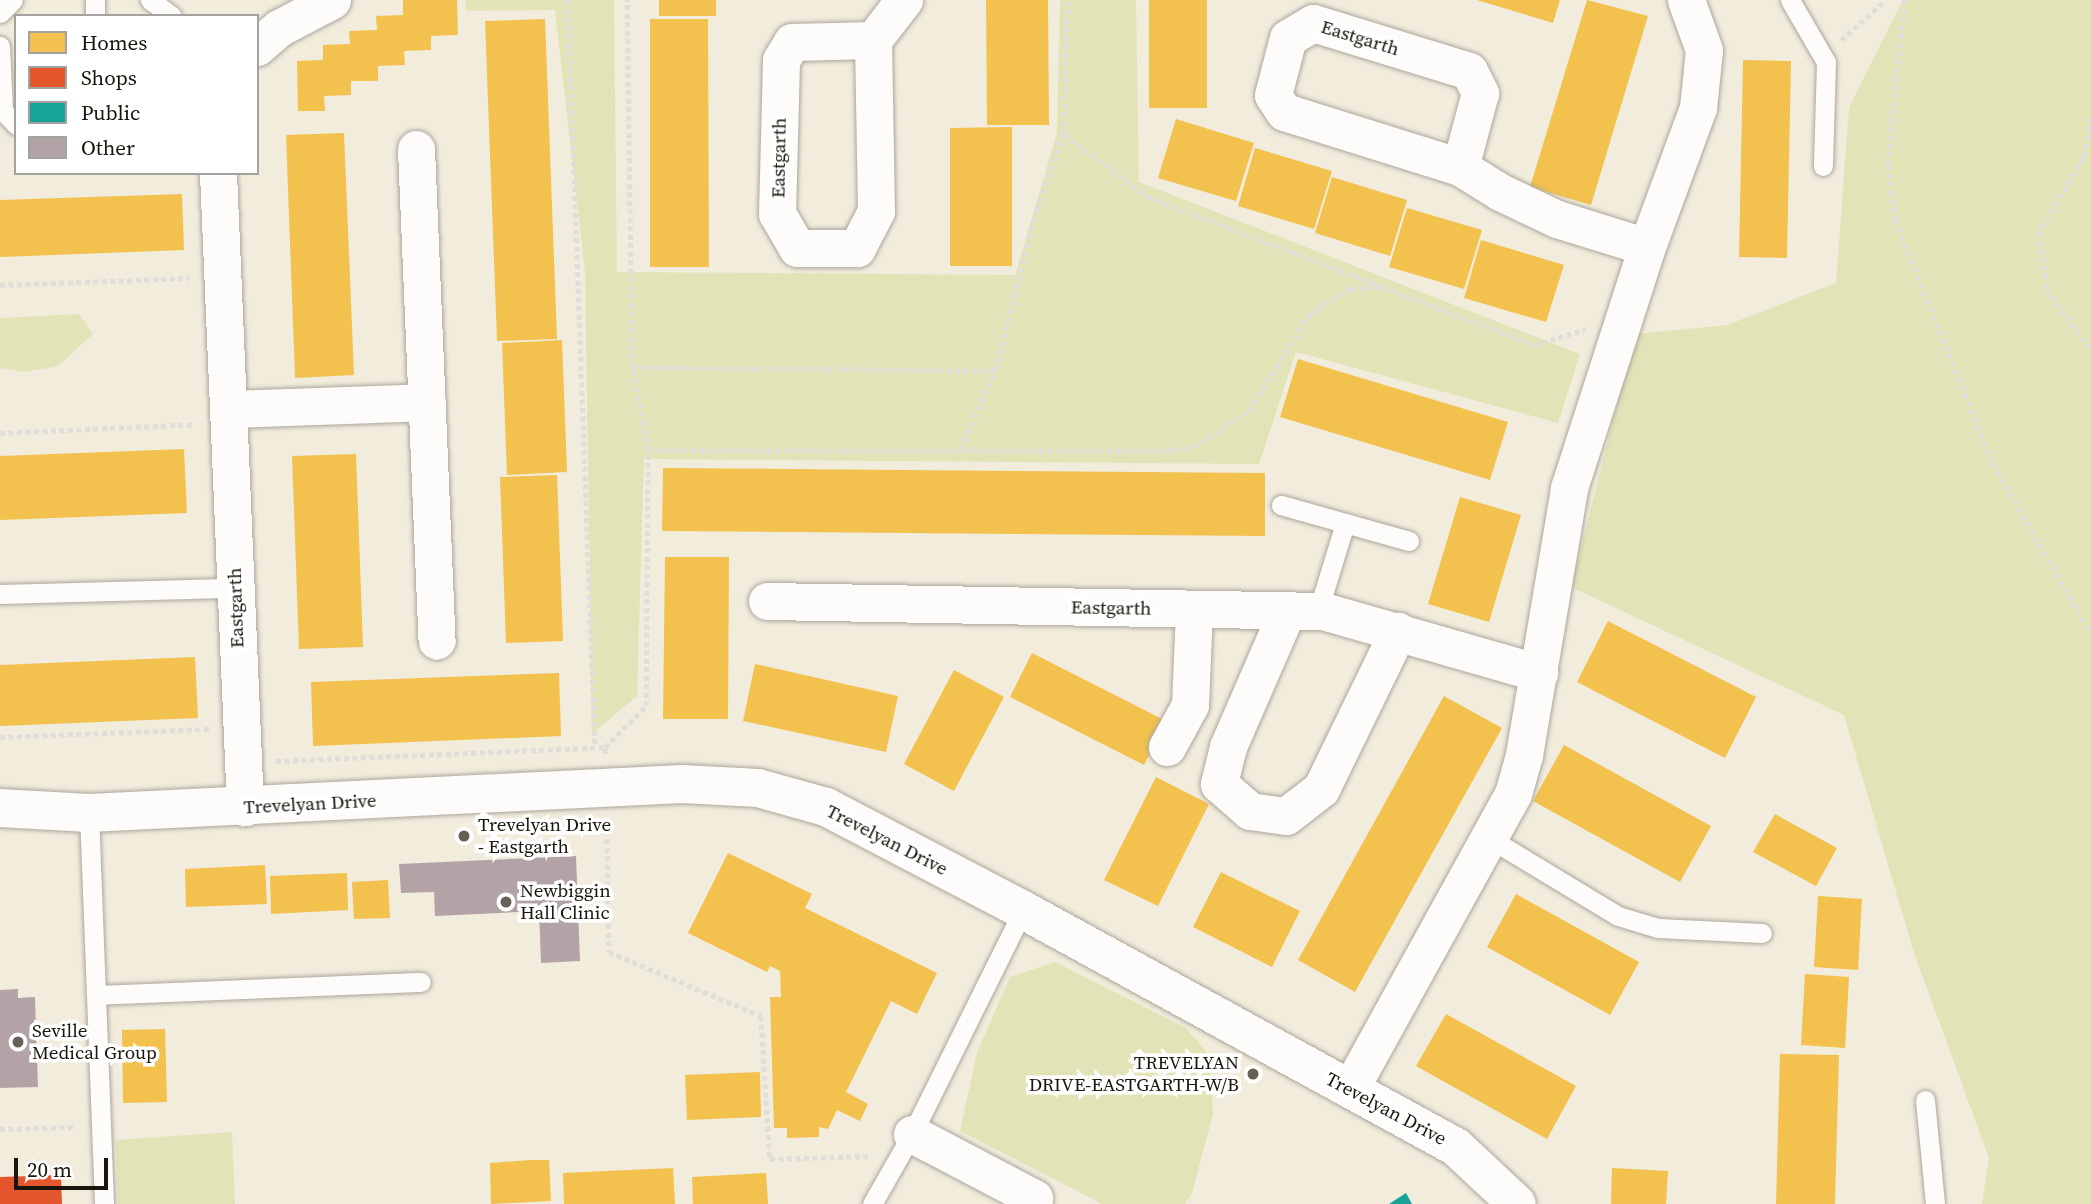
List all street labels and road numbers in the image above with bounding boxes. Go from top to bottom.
street label: Eastgarth [1318,15,1402,61]
street label: Eastgarth [767,118,791,198]
street label: Eastgarth [223,567,249,649]
street label: Eastgarth [1071,596,1151,620]
street label: Trevelyan Drive [243,789,377,819]
street label: Trevelyan Drive [822,800,952,880]
street label: Trevelyan Drive [1322,1068,1450,1150]

